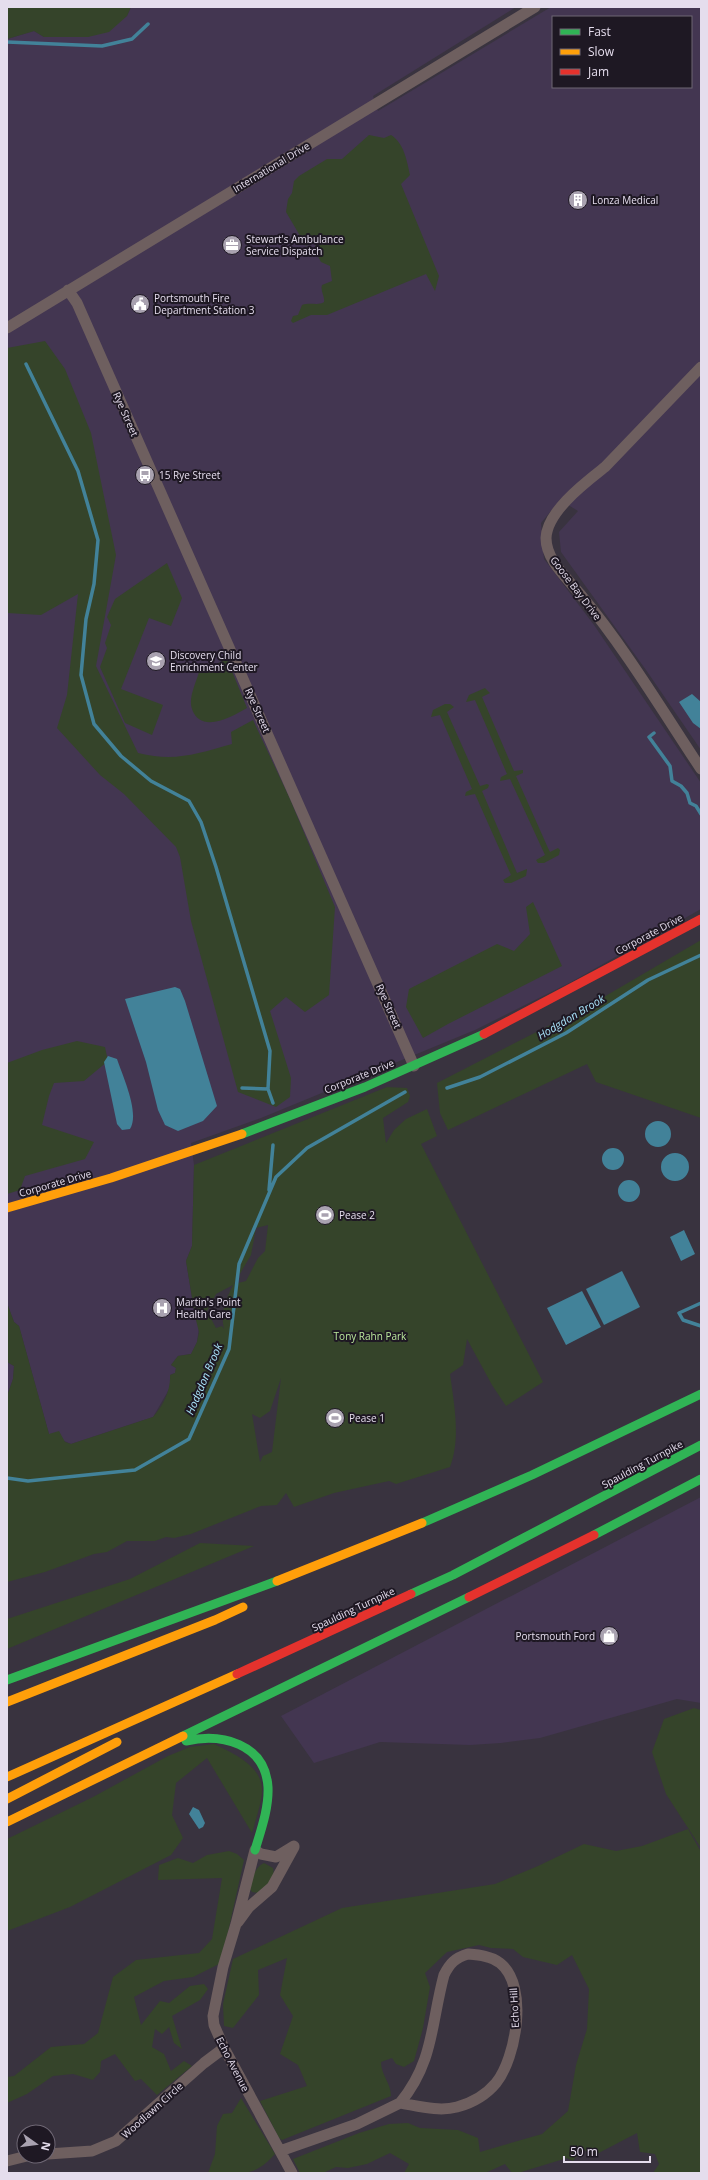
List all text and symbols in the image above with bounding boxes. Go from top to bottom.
legend [552,16,692,88]
text: Fast [588,23,611,40]
text: Slow [588,43,615,60]
text: Jam [587,63,609,80]
street label: International Drive [230,138,312,195]
building icon: Lonza Medical [567,189,589,211]
place label: Lonza Medical [592,193,658,207]
place label: Stewart's Ambulance Service Dispatch [246,232,344,258]
office icon: Stewart's Ambulance Service Dispatch [221,234,243,256]
place label: Portsmouth Fire Department Station 3 [154,291,255,317]
public building icon: Portsmouth Fire Department Station 3 [129,293,151,315]
street label: Rye Street [110,390,142,439]
bus stop icon: 15 Rye Street [134,464,156,486]
place label: 15 Rye Street [159,468,221,482]
street label: Goose Bay Drive [547,553,605,623]
place label: Discovery Child Enrichment Center [170,648,258,674]
school or university icon: Discovery Child Enrichment Center [145,650,167,672]
street label: Rye Street [242,686,274,735]
street label: Corporate Drive [613,910,685,958]
street label: Rye Street [373,982,405,1031]
water label: Hodgdon Brook [534,990,608,1043]
street label: Corporate Drive [322,1055,396,1096]
street label: Corporate Drive [17,1166,93,1200]
sports icon: Pease 2 [314,1204,336,1226]
place label: Pease 2 [339,1208,375,1222]
place label: Martin's Point Health Care [176,1295,241,1321]
hospital icon: Martin's Point Health Care [151,1297,173,1319]
park label: Tony Rahn Park [334,1329,407,1343]
water label: Hodgdon Brook [182,1340,226,1417]
sports icon: Pease 1 [324,1407,346,1429]
place label: Pease 1 [349,1411,385,1425]
street label: Spaulding Turnpike [599,1437,685,1491]
street label: Spaulding Turnpike [309,1583,397,1634]
shop icon: Portsmouth Ford [598,1625,620,1647]
place label: Portsmouth Ford [515,1629,595,1643]
street label: Echo Hill [506,1988,522,2028]
street label: Echo Avenue [213,2034,253,2094]
street label: Woodlawn Circle [118,2079,186,2141]
north arrow [16,2124,56,2164]
scale bar [564,2138,650,2164]
text: N [38,2140,55,2153]
text: 50 m [570,2143,598,2160]

